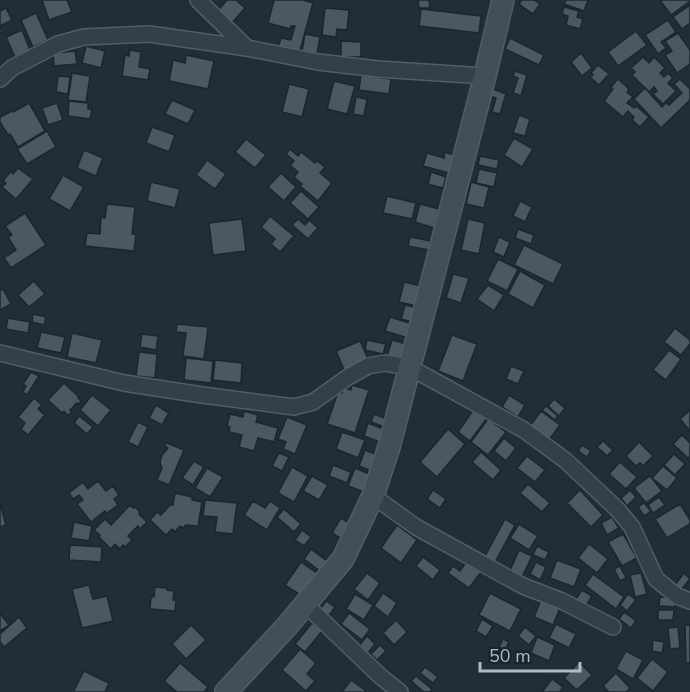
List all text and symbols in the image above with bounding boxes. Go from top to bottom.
scale bar [480,635,580,673]
text: 50 m [489,644,531,668]

